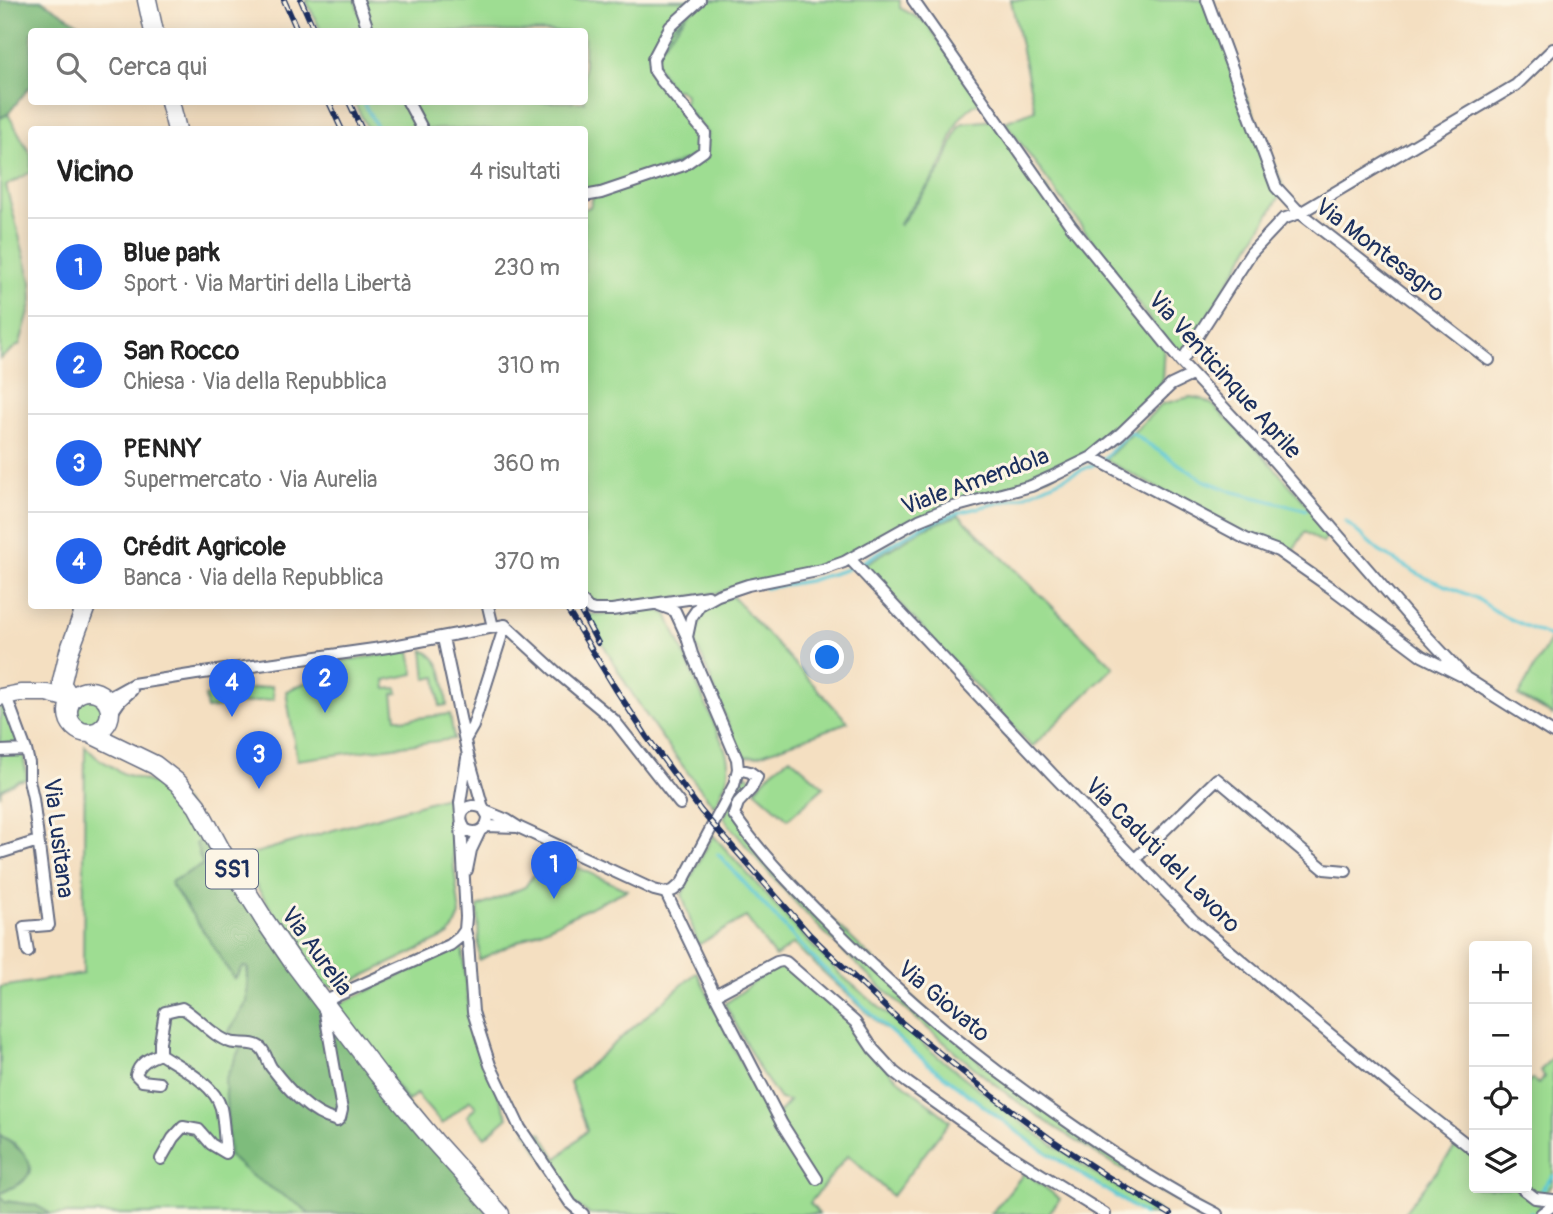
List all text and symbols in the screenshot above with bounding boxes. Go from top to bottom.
search box [28,28,588,105]
icon: search [52,48,90,86]
text: Cerca qui [108,51,207,83]
text: Vicino [56,153,133,190]
text: 4 risultati [470,157,560,186]
street label: Via Montesagro [1309,192,1450,309]
text: Blue park [123,237,220,269]
text: 1 [75,253,84,282]
text: 230 m [494,253,560,282]
text: Sport · Via Martiri della Libertà [123,269,411,298]
street label: Via Venticinque Aprile [1142,286,1308,465]
text: San Rocco [123,335,239,367]
text: 2 [73,351,85,380]
text: 310 m [497,351,560,380]
text: Chiesa · Via della Repubblica [123,367,387,396]
text: PENNY [123,433,202,465]
street label: Viale Amendola [897,441,1053,522]
text: 3 [73,449,85,478]
text: 360 m [493,449,560,478]
text: Supermercato · Via Aurelia [123,465,378,494]
text: Crédit Agricole [123,531,286,563]
text: 4 [72,547,86,576]
text: 370 m [494,547,560,576]
text: Banca · Via della Repubblica [123,563,383,592]
your location [810,640,844,674]
pin: 2 [302,655,348,713]
pin: 4 [209,659,255,717]
pin: 3 [236,731,282,789]
street label: Via Caduti del Lavoro [1079,772,1247,939]
street label: Via Lusitana [37,777,80,900]
pin: 1 [531,841,577,899]
road number: SS1 [206,849,258,888]
street label: Via Aurelia [275,901,359,1001]
map controls [1469,941,1532,1193]
button: + [1469,941,1532,1004]
street label: Via Giovato [892,954,996,1049]
button: − [1469,1004,1532,1067]
button: locate [1469,1067,1532,1130]
button: layers [1469,1130,1532,1193]

